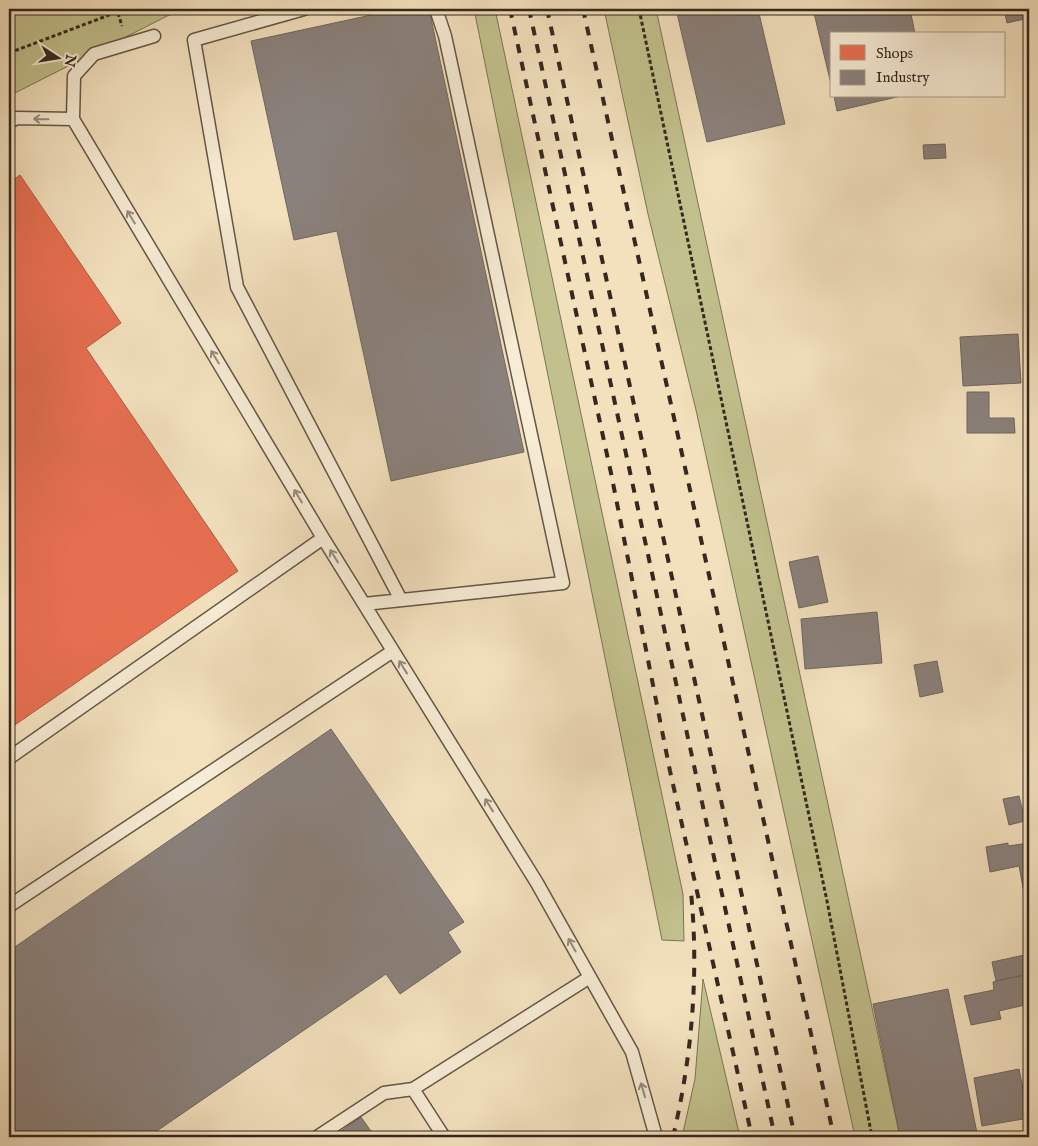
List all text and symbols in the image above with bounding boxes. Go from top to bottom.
north arrow [32,32,82,82]
legend [830,32,1006,98]
text: Shops [876,44,913,63]
text: N [60,52,80,68]
text: Industry [876,68,930,87]
one-way arrow [33,114,49,123]
one-way arrow [126,211,136,225]
one-way arrow [209,350,219,364]
one-way arrow [292,490,302,504]
one-way arrow [329,550,339,564]
one-way arrow [398,661,408,675]
one-way arrow [484,799,494,813]
one-way arrow [567,938,576,953]
one-way arrow [638,1083,647,1099]

